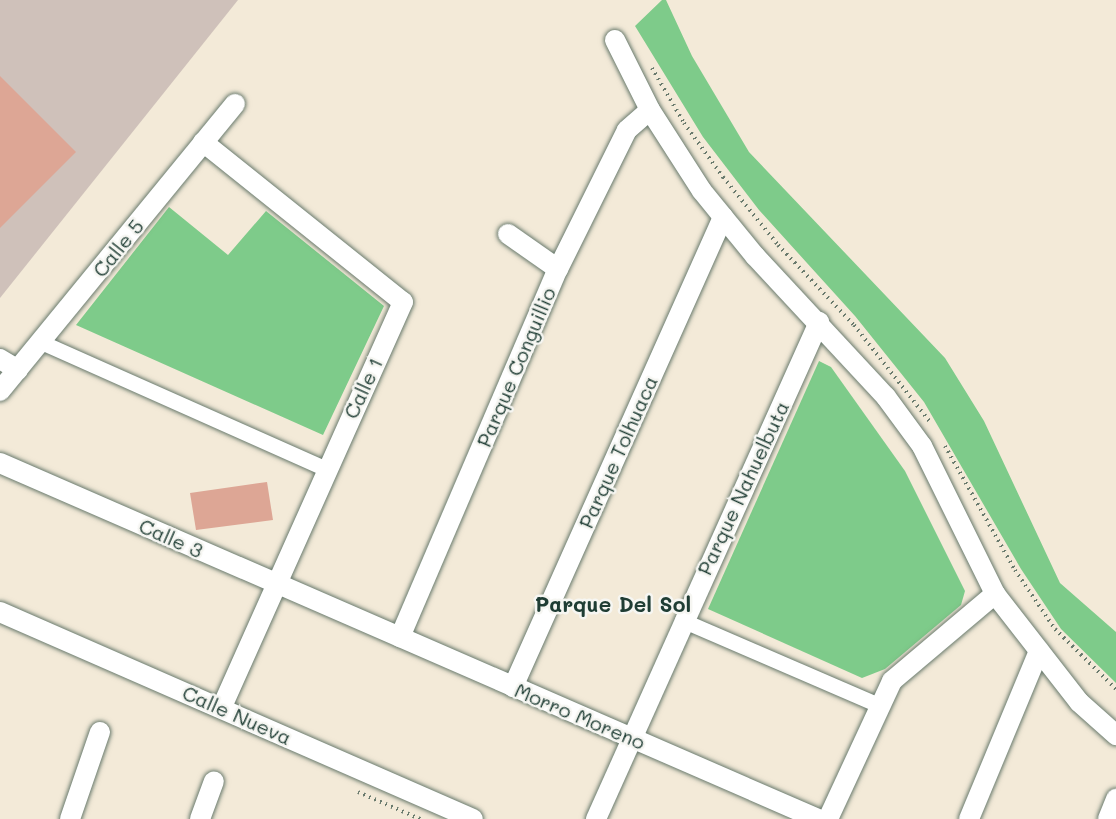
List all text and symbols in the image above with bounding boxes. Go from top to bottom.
street label: Calle 5 [88,214,148,282]
street label: Parque Conguillio [472,284,560,450]
street label: Calle 1 [338,354,388,422]
street label: Parque Tolhuaca [574,372,662,532]
street label: Parque Nahuelbuta [692,397,794,579]
street label: Calle 3 [135,513,207,563]
district label: Parque Del Sol [535,591,691,617]
street label: Morro Moreno [511,678,649,754]
street label: Calle Nueva [179,680,295,750]

